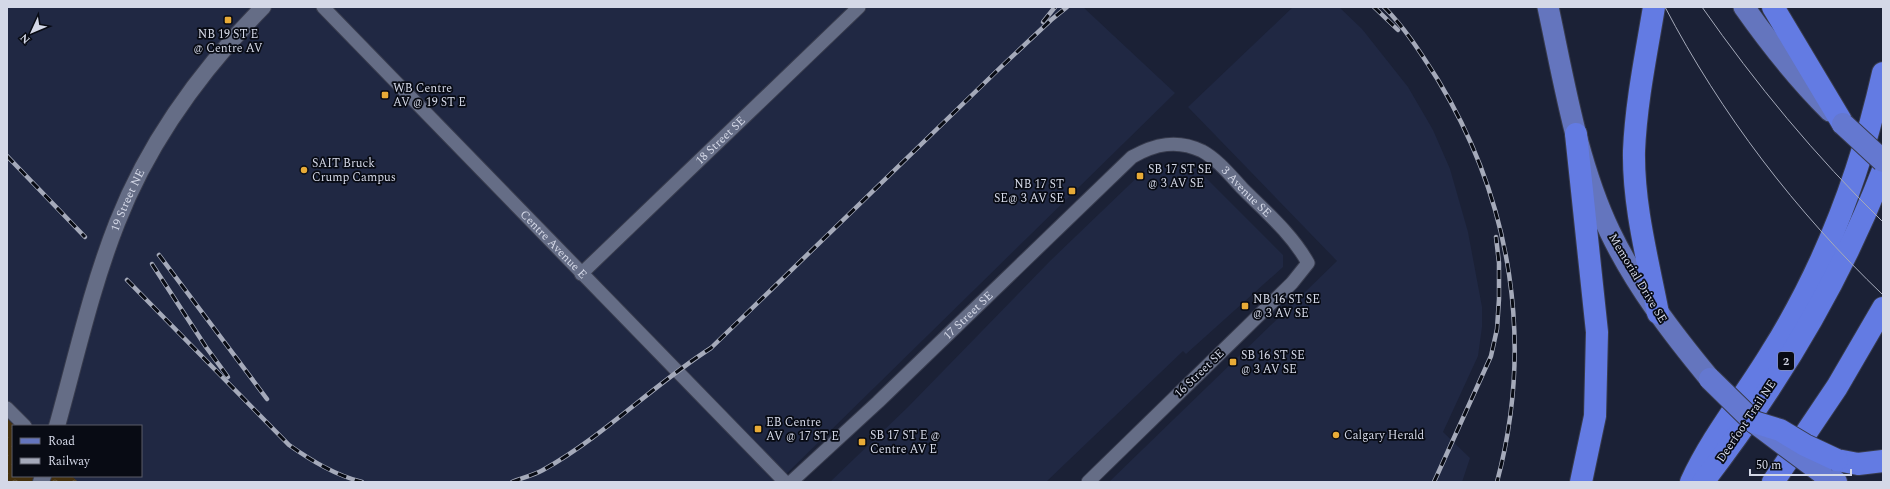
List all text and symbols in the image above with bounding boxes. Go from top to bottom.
north arrow [12,12,52,52]
marker: NB 19 ST E @ Centre AV [223,15,233,25]
place label: NB 19 ST E @ Centre AV [193,25,263,58]
text: N [16,29,34,48]
place label: WB Centre AV @ 19 ST E [393,79,466,112]
marker: WB Centre AV @ 19 ST E [380,90,390,100]
street label: 18 Street SE [691,112,750,170]
place label: SAIT Bruck Crump Campus [312,154,396,187]
place label: SB 17 ST SE @ 3 AV SE [1148,160,1212,193]
street label: 3 Avenue SE [1216,162,1276,222]
marker: SAIT Bruck Crump Campus [299,165,309,175]
street label: 19 Street NE [106,166,150,234]
marker: SB 17 ST SE @ 3 AV SE [1135,171,1145,181]
place label: NB 17 ST SE@ 3 AV SE [994,175,1064,208]
marker: NB 17 ST SE@ 3 AV SE [1067,186,1077,196]
street label: Centre Avenue E [515,206,592,283]
street label: Memorial Drive SE [1603,230,1672,327]
street label: 17 Street SE [939,287,998,345]
place label: NB 16 ST SE @ 3 AV SE [1253,290,1320,323]
marker: NB 16 ST SE @ 3 AV SE [1240,301,1250,311]
street label: 16 Street SE [1170,344,1229,402]
place label: SB 16 ST SE @ 3 AV SE [1241,346,1305,379]
road number: 2 [1778,352,1794,370]
marker: SB 16 ST SE @ 3 AV SE [1228,357,1238,367]
street label: Deerfoot Trail NE [1712,376,1781,466]
place label: EB Centre AV @ 17 ST E [766,413,839,446]
marker: EB Centre AV @ 17 ST E [753,424,763,434]
legend [12,425,142,477]
place label: SB 17 ST E @ Centre AV E [870,426,940,459]
place label: Calgary Herald [1344,426,1425,445]
marker: Calgary Herald [1331,430,1341,440]
text: Road [48,432,75,451]
marker: SB 17 ST E @ Centre AV E [857,437,867,447]
scale bar [1750,451,1851,477]
text: Railway [48,452,91,471]
text: 50 m [1756,456,1781,475]

